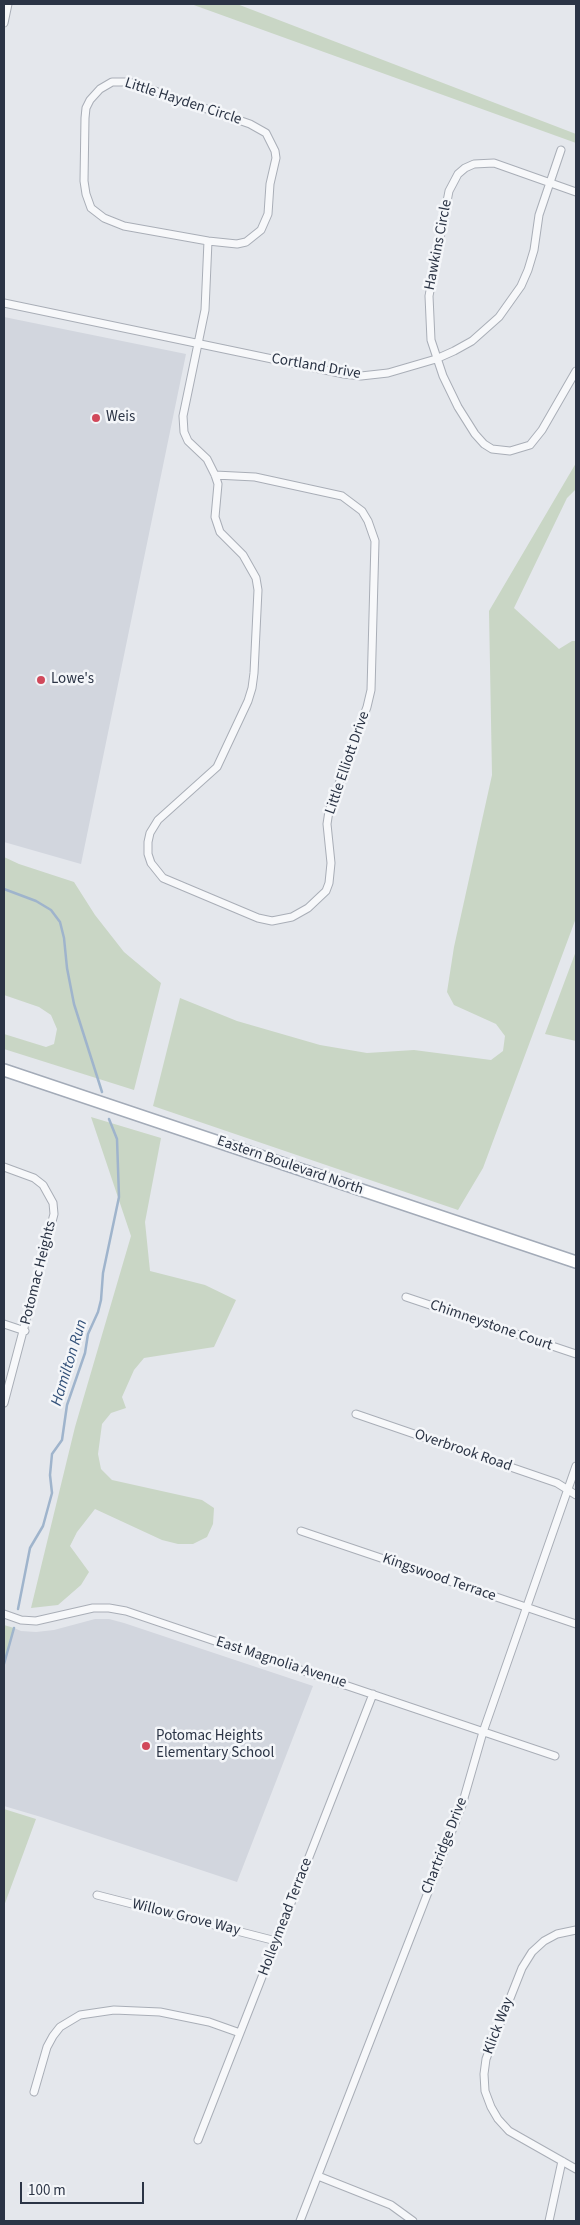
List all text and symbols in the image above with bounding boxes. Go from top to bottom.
street label: Little Hayden Circle [122,75,244,129]
street label: Hawkins Circle [421,198,457,292]
street label: Cortland Drive [270,350,362,384]
place label: Weis [106,409,135,427]
marker: Weis [90,412,102,424]
place label: Lowe's [51,671,94,689]
marker: Lowe's [35,674,47,686]
street label: Little Elliott Drive [322,709,374,817]
street label: Eastern Boulevard North [214,1132,366,1200]
street label: Potomac Heights [17,1219,61,1327]
street label: Chimneystone Court [427,1297,555,1355]
water label: Hamilton Run [48,1317,92,1409]
street label: Overbrook Road [412,1426,514,1476]
street label: Kingswood Terrace [380,1550,498,1606]
street label: East Magnolia Avenue [213,1633,349,1693]
place label: Potomac Heights Elementary School [156,1728,274,1763]
marker: Potomac Heights Elementary School [140,1740,152,1752]
street label: Chartridge Drive [418,1795,472,1897]
street label: Holleymead Terrace [255,1856,317,1978]
street label: Willow Grove Way [130,1896,242,1940]
street label: Klick Way [480,1995,518,2057]
scale bar [22,2172,146,2204]
text: 100 m [28,2180,66,2201]

